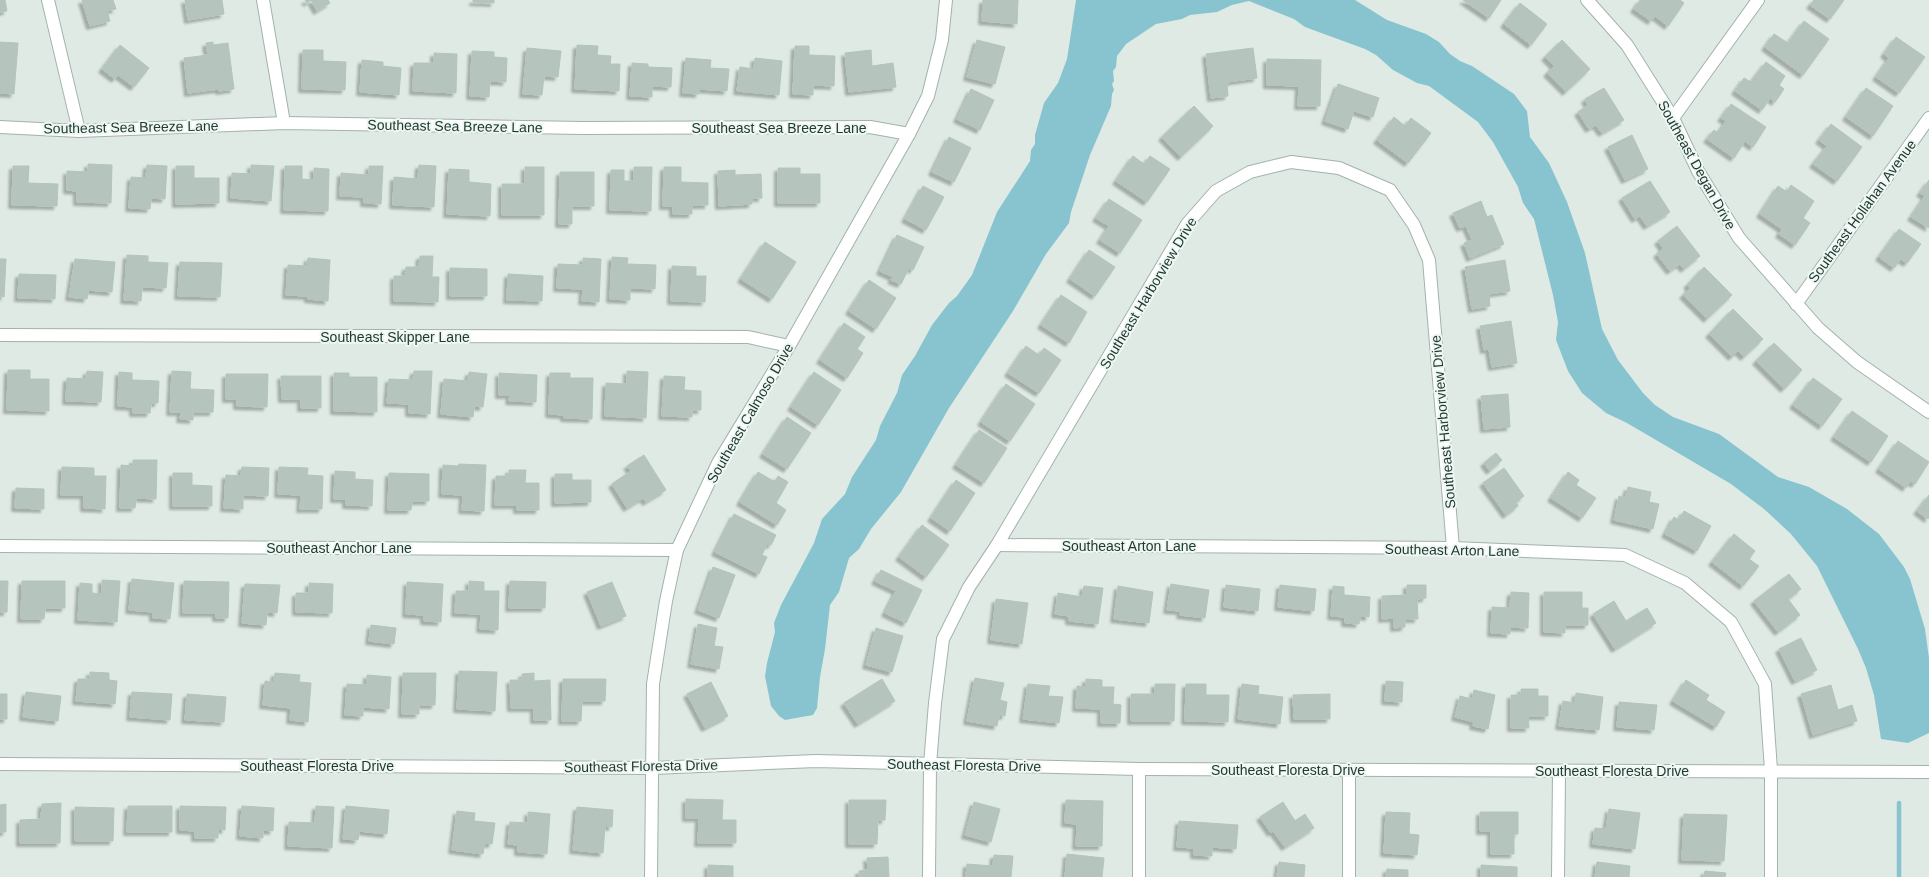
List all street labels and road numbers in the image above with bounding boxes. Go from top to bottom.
street label: Southeast Degan Drive [1655,98,1739,232]
street label: Southeast Sea Breeze Lane [367,116,543,136]
street label: Southeast Sea Breeze Lane [43,117,219,137]
street label: Southeast Sea Breeze Lane [691,120,867,136]
street label: Southeast Hollahan Avenue [1805,136,1919,285]
street label: Southeast Harborview Drive [1096,214,1200,372]
street label: Southeast Skipper Lane [320,329,470,345]
street label: Southeast Harborview Drive [1427,334,1459,510]
street label: Southeast Calmoso Drive [703,340,797,486]
street label: Southeast Arton Lane [1062,538,1197,554]
street label: Southeast Anchor Lane [266,540,412,556]
street label: Southeast Arton Lane [1385,541,1520,559]
street label: Southeast Floresta Drive [887,756,1041,774]
street label: Southeast Floresta Drive [564,757,718,775]
street label: Southeast Floresta Drive [240,758,394,774]
street label: Southeast Floresta Drive [1211,762,1365,778]
street label: Southeast Floresta Drive [1535,763,1689,779]

